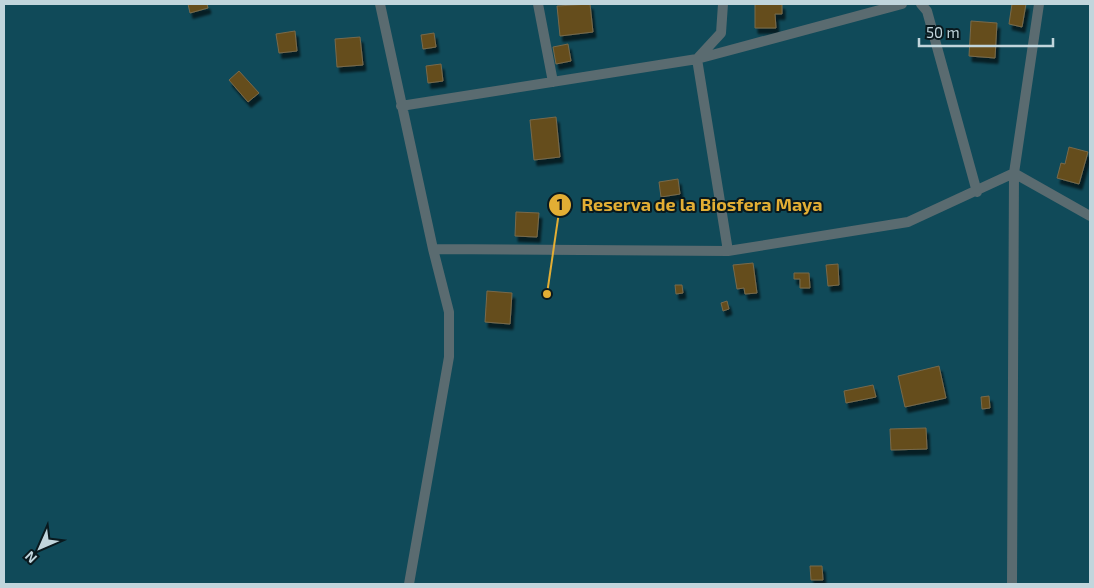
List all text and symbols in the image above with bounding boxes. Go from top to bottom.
scale bar [919,15,1053,47]
text: 50 m [926,23,960,41]
callout: Reserva de la Biosfera Maya [547,188,833,221]
text: Reserva de la Biosfera Maya [582,193,822,215]
text: 1 [557,195,563,213]
north arrow [15,523,65,573]
text: N [21,548,40,567]

